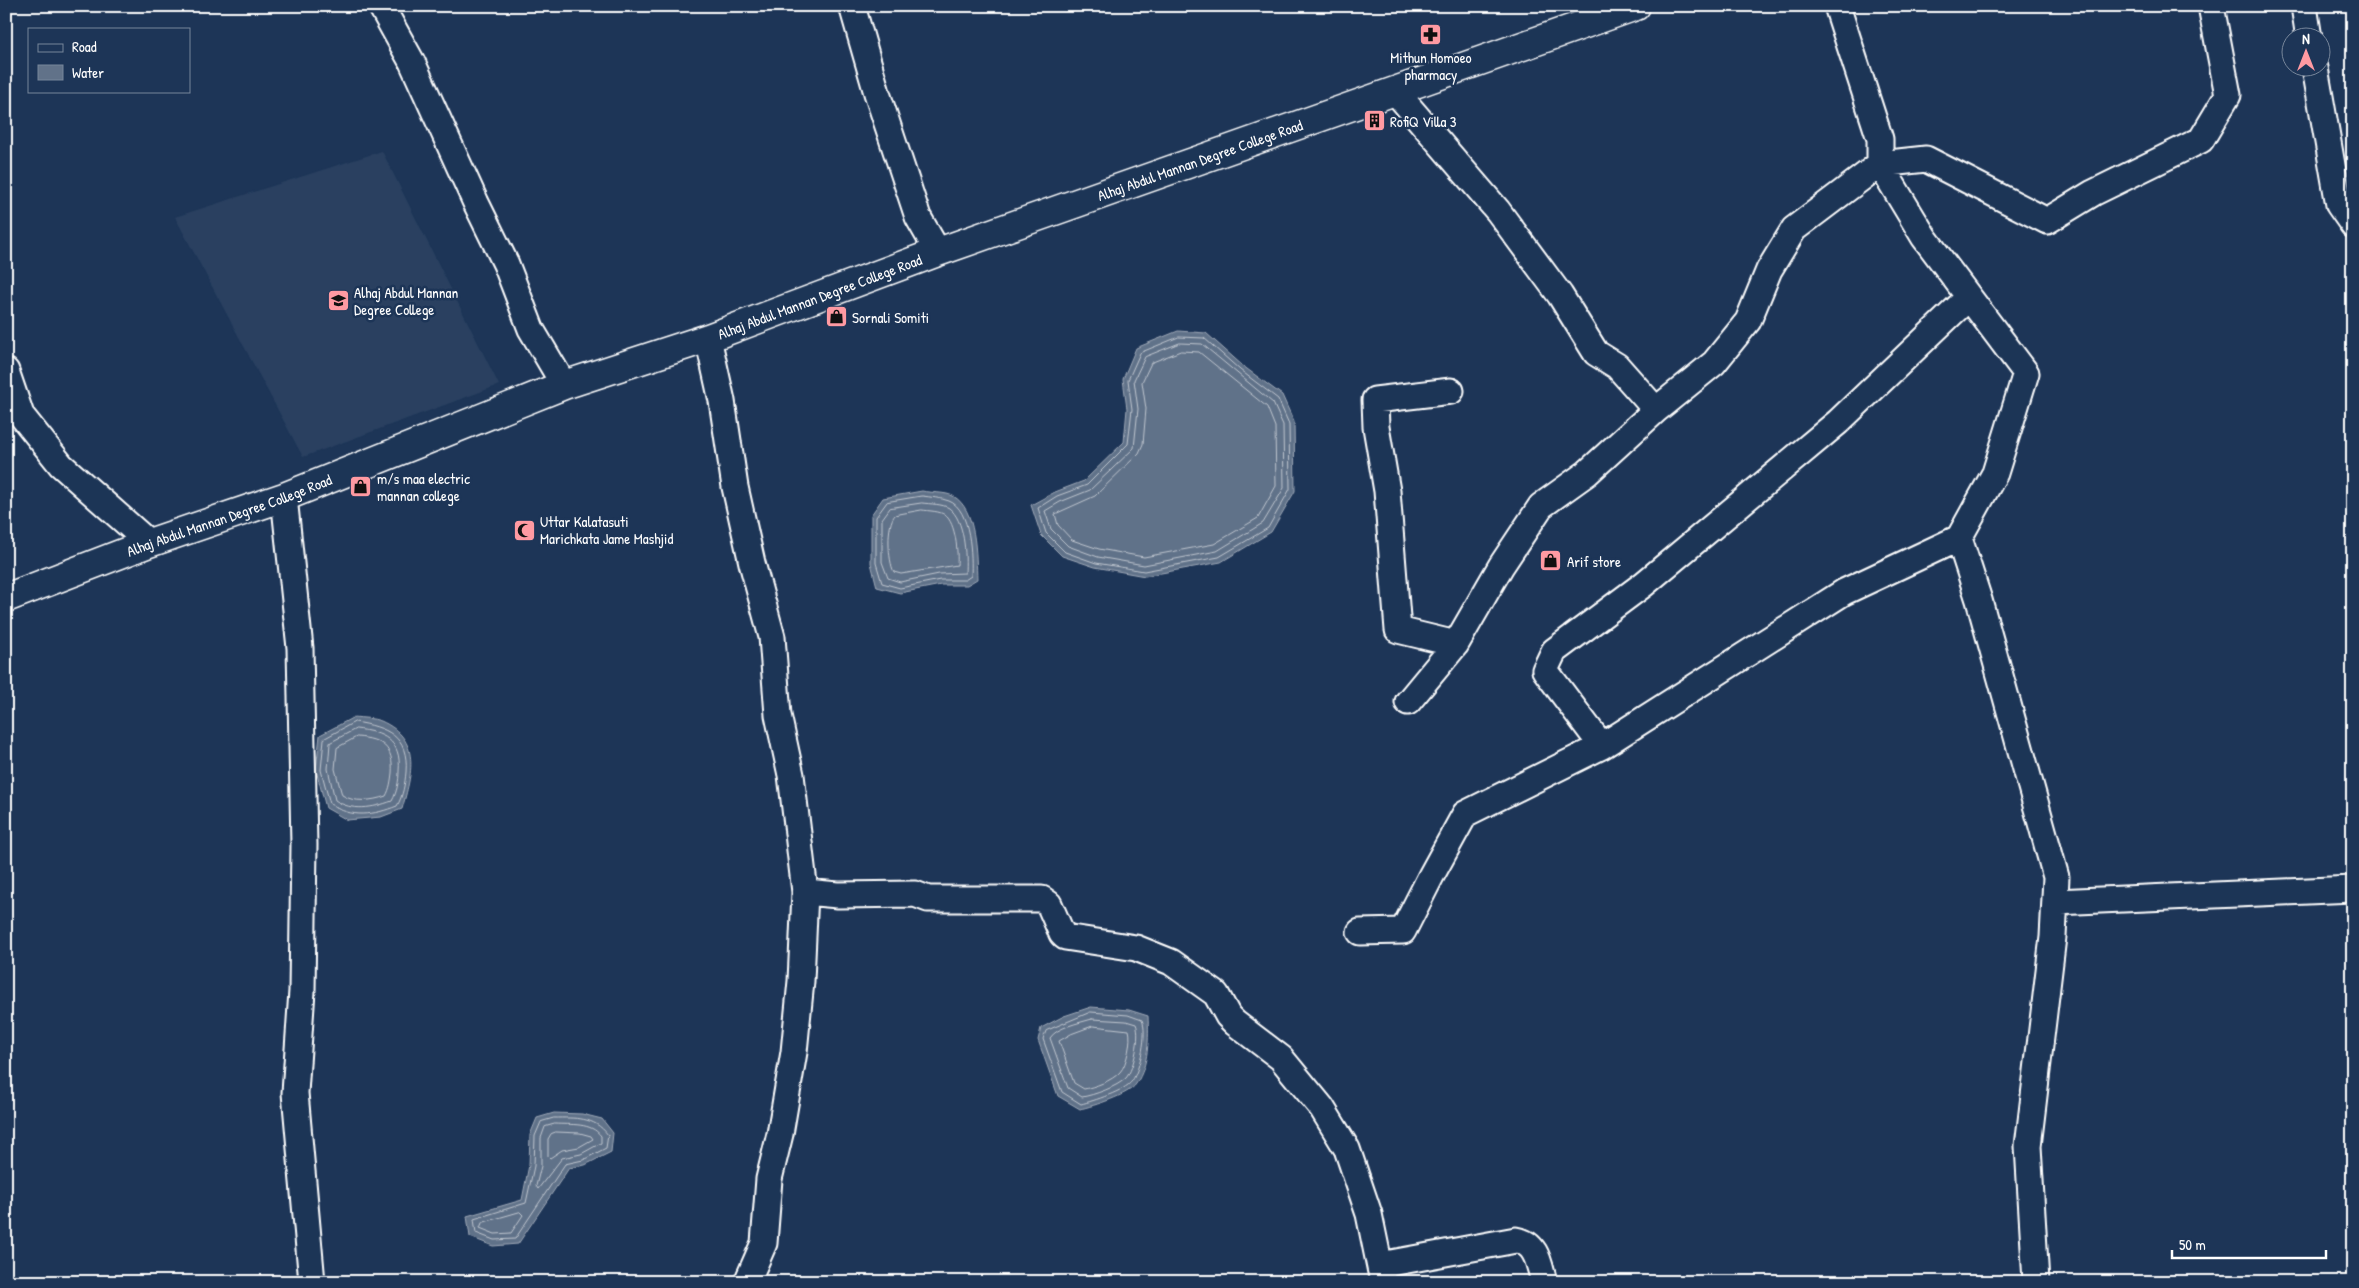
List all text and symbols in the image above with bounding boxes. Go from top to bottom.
pharmacy icon: Mithun Homoeo pharmacy [1419,22,1443,46]
legend [28,28,190,92]
north arrow [2282,28,2332,78]
text: N [2302,29,2310,48]
text: Road [72,36,97,57]
place label: Mithun Homoeo pharmacy [1390,47,1472,85]
text: Water [72,62,104,83]
building icon: RofiQ Villa 3 [1362,109,1386,133]
place label: RofiQ Villa 3 [1390,111,1457,132]
street label: Alhaj Abdul Mannan Degree College Road [1094,114,1305,206]
street label: Alhaj Abdul Mannan Degree College Road [715,249,925,344]
place label: Alhaj Abdul Mannan Degree College [354,282,459,320]
school or university icon: Alhaj Abdul Mannan Degree College [326,289,350,313]
shop icon: Sornali Somiti [824,305,848,329]
place label: Sornali Somiti [852,307,929,328]
place label: m/s maa electric mannan college [377,468,470,506]
street label: Alhaj Abdul Mannan Degree College Road [123,469,335,561]
shop icon: m/s maa electric mannan college [349,475,373,499]
place label: Uttar Kalatasuti Marichkata Jame Mashjid [540,511,673,549]
mosque icon: Uttar Kalatasuti Marichkata Jame Mashjid [512,518,536,542]
shop icon: Arif store [1539,549,1563,573]
place label: Arif store [1567,551,1621,572]
scale bar [2172,1228,2325,1260]
text: 50 m [2179,1234,2206,1255]

